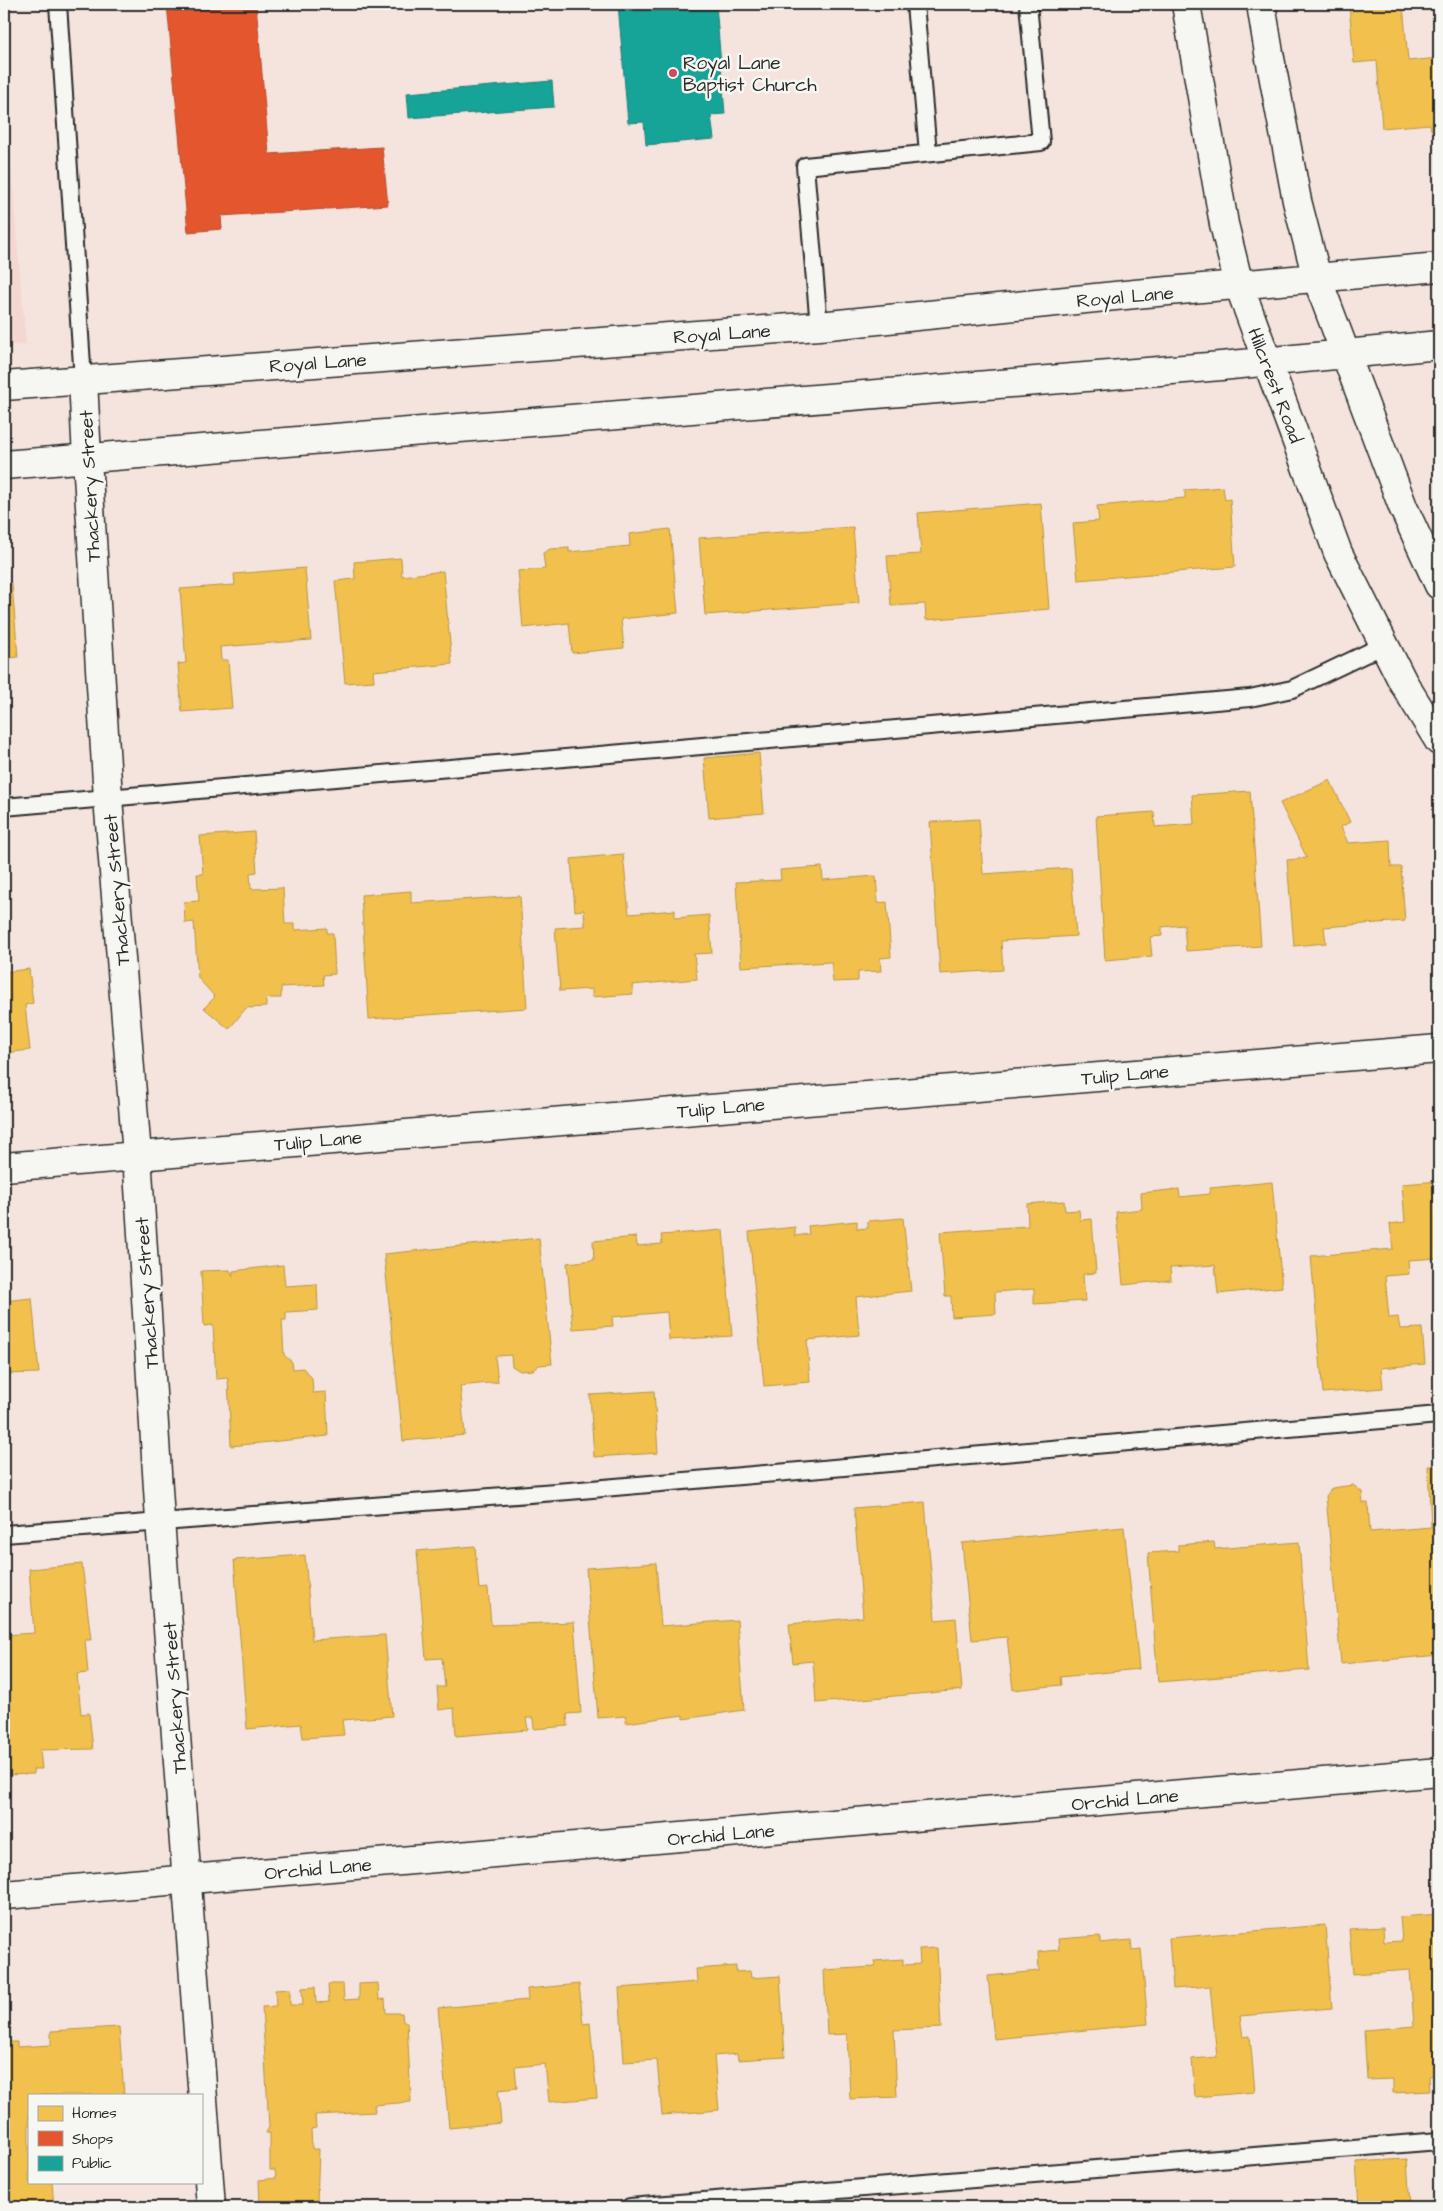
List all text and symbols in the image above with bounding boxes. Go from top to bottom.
place label: Royal Lane Baptist Church [683,50,817,99]
marker: Royal Lane Baptist Church [667,67,679,79]
street label: Royal Lane [1075,280,1175,316]
street label: Royal Lane [673,318,772,352]
street label: Hillcrest Road [1240,324,1309,447]
street label: Royal Lane [269,347,368,381]
street label: Thackery Street [73,409,109,563]
street label: Thackery Street [97,813,139,967]
street label: Tulip Lane [1080,1058,1170,1093]
street label: Tulip Lane [676,1091,766,1126]
street label: Tulip Lane [273,1124,363,1159]
street label: Thackery Street [129,1216,167,1370]
street label: Thackery Street [157,1621,195,1775]
street label: Orchid Lane [1070,1782,1180,1819]
street label: Orchid Lane [666,1817,776,1854]
street label: Orchid Lane [263,1851,373,1888]
legend [28,2094,202,2184]
text: Homes [72,2103,117,2124]
text: Shops [72,2129,114,2150]
text: Public [72,2153,112,2174]

